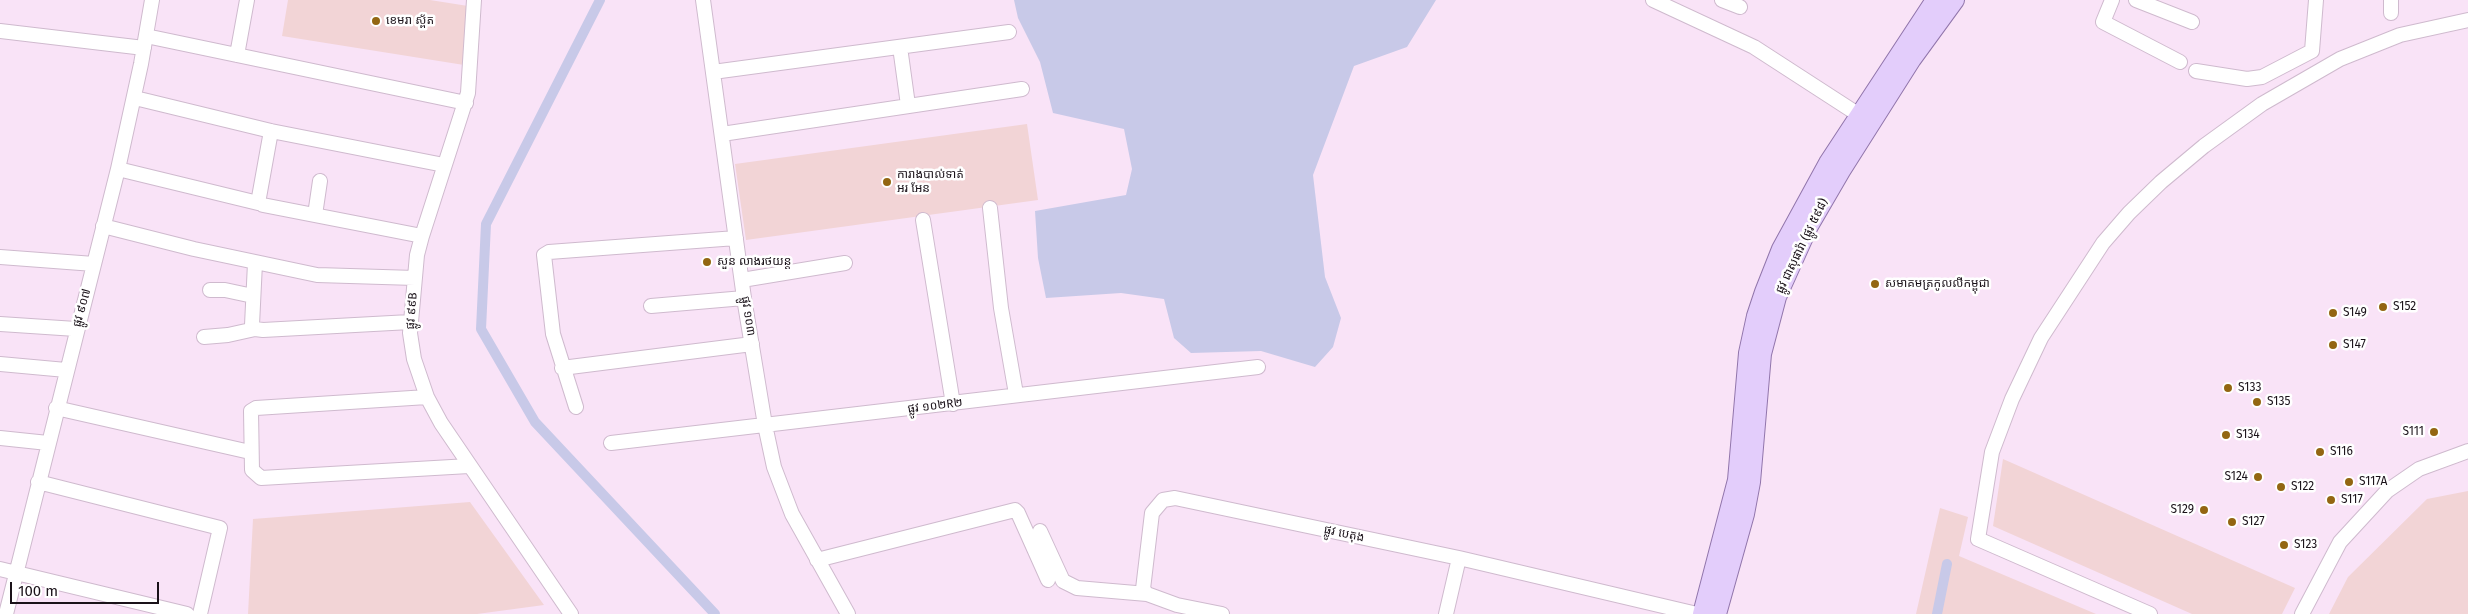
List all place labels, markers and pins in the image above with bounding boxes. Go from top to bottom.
place label: ខេមរា ស្ព័ត [386,14,434,28]
marker: ខេមរា ស្ព័ត [370,15,382,27]
place label: ការាងបាល់ទាត់ អរ អែន [897,168,964,196]
marker: ការាងបាល់ទាត់ អរ អែន [881,176,893,188]
place label: សួន លាងរថយន្ត [717,255,791,269]
marker: សួន លាងរថយន្ត [701,256,713,268]
place label: សមាគមត្រកូលលីកម្ពុជា [1885,277,1990,291]
marker: សមាគមត្រកូលលីកម្ពុជា [1869,278,1881,290]
place label: S152 [2393,300,2416,314]
marker: S152 [2377,301,2389,313]
place label: S149 [2343,306,2367,320]
marker: S149 [2327,307,2339,319]
place label: S147 [2343,338,2366,352]
marker: S147 [2327,339,2339,351]
place label: S133 [2238,381,2261,395]
marker: S133 [2222,382,2234,394]
place label: S135 [2267,395,2290,409]
marker: S135 [2251,396,2263,408]
place label: S111 [2403,425,2424,439]
marker: S111 [2428,426,2440,438]
place label: S134 [2236,428,2260,442]
marker: S134 [2220,429,2232,441]
place label: S116 [2330,445,2353,459]
marker: S116 [2314,446,2326,458]
place label: S124 [2225,470,2248,484]
marker: S124 [2252,471,2264,483]
place label: S117A [2359,475,2387,489]
marker: S117A [2343,476,2355,488]
place label: S122 [2291,480,2314,494]
marker: S122 [2275,481,2287,493]
place label: S117 [2341,493,2363,507]
marker: S117 [2325,494,2337,506]
place label: S129 [2170,503,2194,517]
marker: S129 [2198,504,2210,516]
place label: S127 [2242,515,2265,529]
marker: S127 [2226,516,2238,528]
place label: S123 [2294,538,2317,552]
marker: S123 [2278,539,2290,551]

